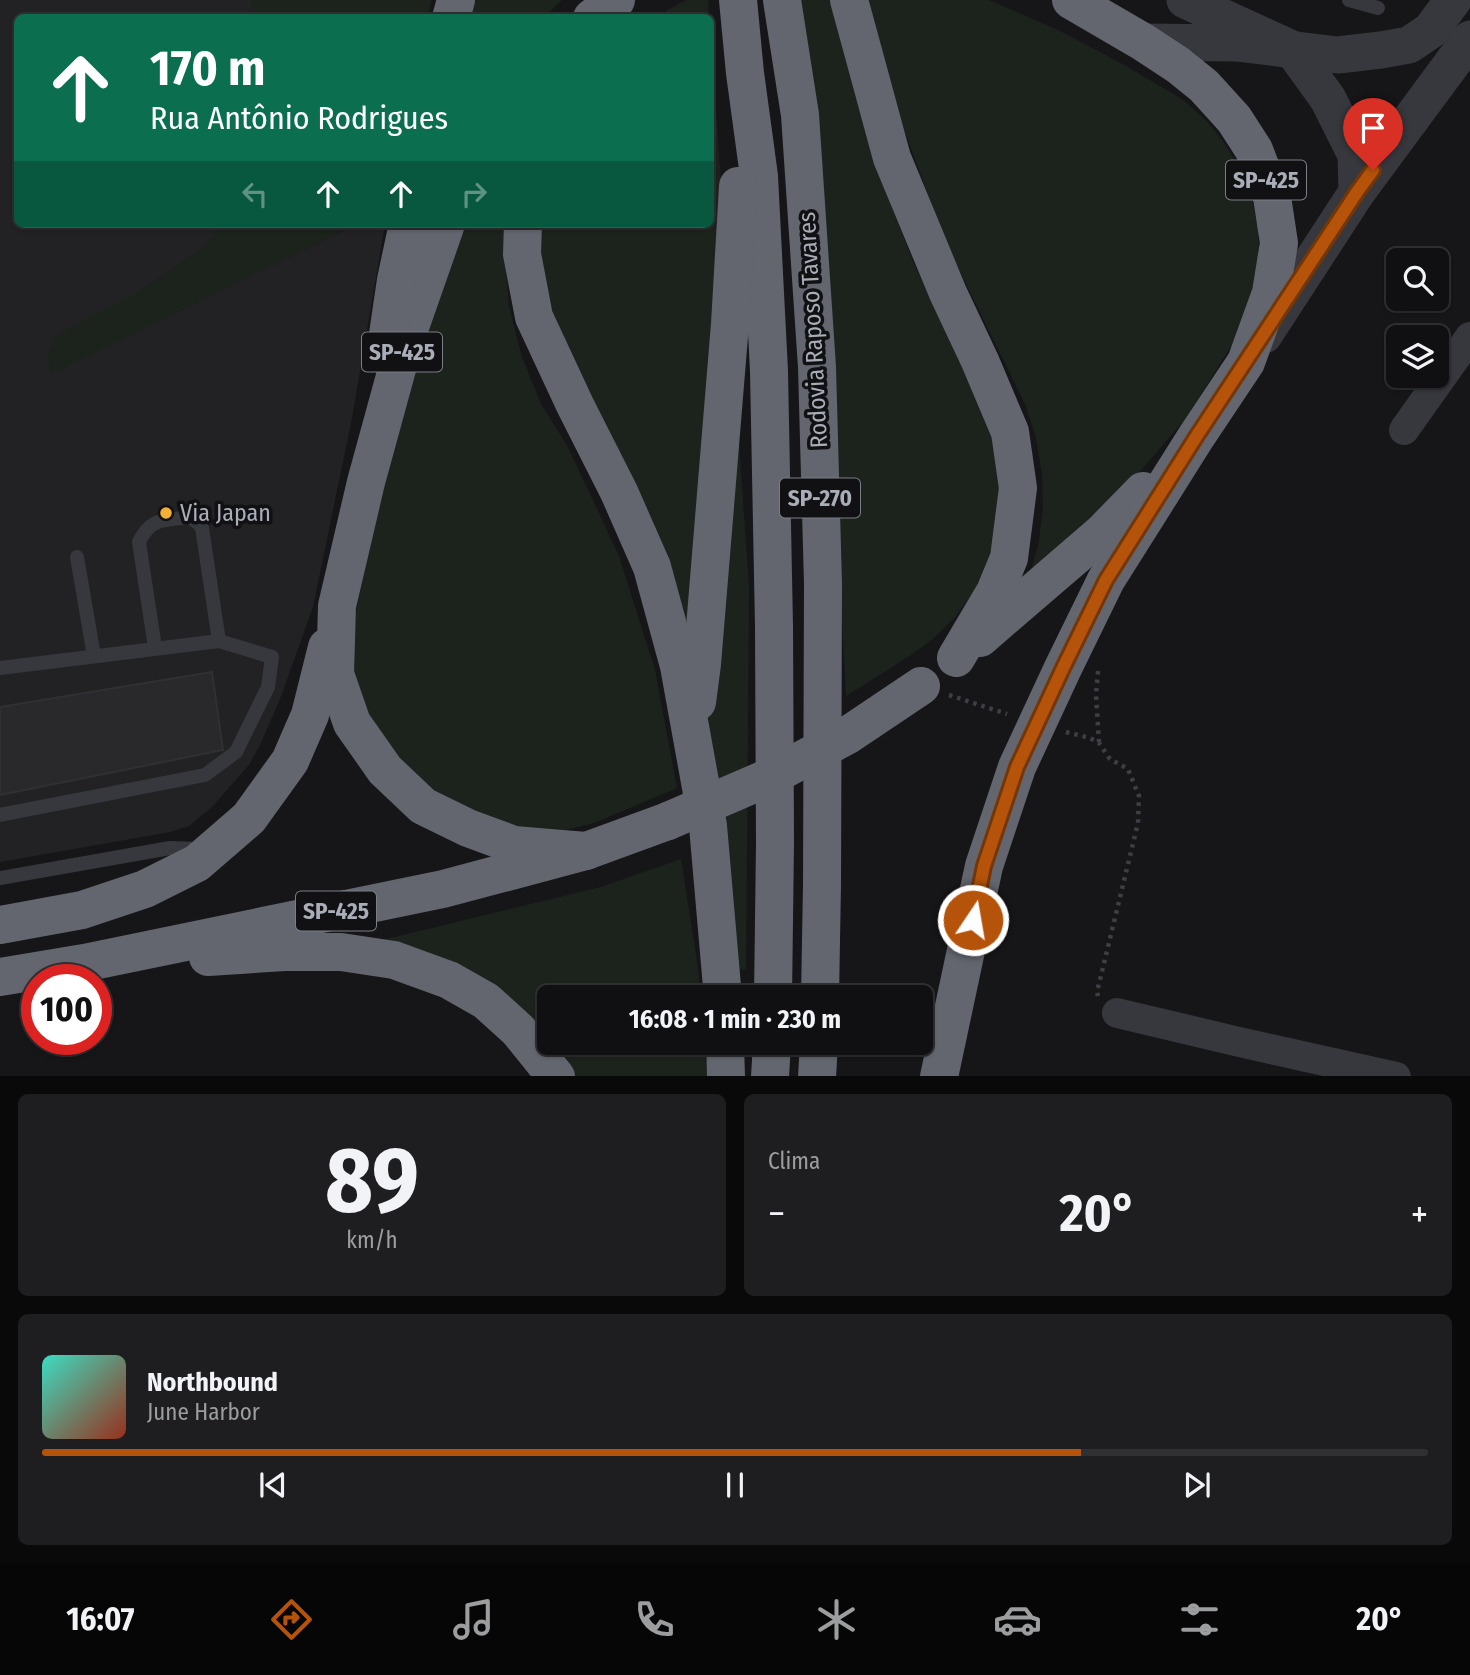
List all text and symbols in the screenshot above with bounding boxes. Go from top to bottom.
text: 170 m [150,39,266,98]
icon: ahead [35,42,126,133]
pin [1343,98,1403,170]
text: Rua Antônio Rodrigues [150,99,448,137]
icon: arrive [1354,109,1392,147]
road number: SP-425 [1226,160,1306,200]
icon: left [236,175,274,213]
icon: ahead [309,175,347,213]
icon: ahead [382,175,420,213]
icon: right [455,175,493,213]
street label: Rodovia Raposo Tavares [793,211,833,449]
map controls [1386,248,1449,388]
button: search [1386,248,1449,311]
button: layers [1386,325,1449,388]
road number: SP-425 [362,332,442,372]
road number: SP-270 [780,478,860,518]
place label: Via Japan [180,499,271,527]
marker: Via Japan [158,505,174,521]
position arrow [936,883,1010,957]
road number: SP-425 [296,891,376,930]
speed limit sign: 100 [21,964,112,1055]
text: 16:08 · 1 min · 230 m [629,1004,841,1035]
text: 89 [325,1126,419,1235]
text: Clima [768,1147,820,1175]
text: 20° [1060,1182,1136,1245]
text: − [768,1191,785,1237]
text: + [1411,1191,1428,1237]
text: km/h [346,1226,398,1254]
text: Northbound [147,1367,278,1398]
text: June Harbor [147,1398,260,1426]
icon: previous [254,1466,292,1504]
icon: pause [716,1466,754,1504]
icon: next [1178,1466,1216,1504]
icon: directions [267,1595,316,1644]
icon: music [449,1595,498,1644]
icon: phone [630,1595,679,1644]
icon: climate [812,1595,861,1644]
icon: car [993,1595,1042,1644]
icon: filters [1175,1595,1224,1644]
text: 16:07 [66,1600,134,1638]
text: 20° [1356,1600,1404,1638]

